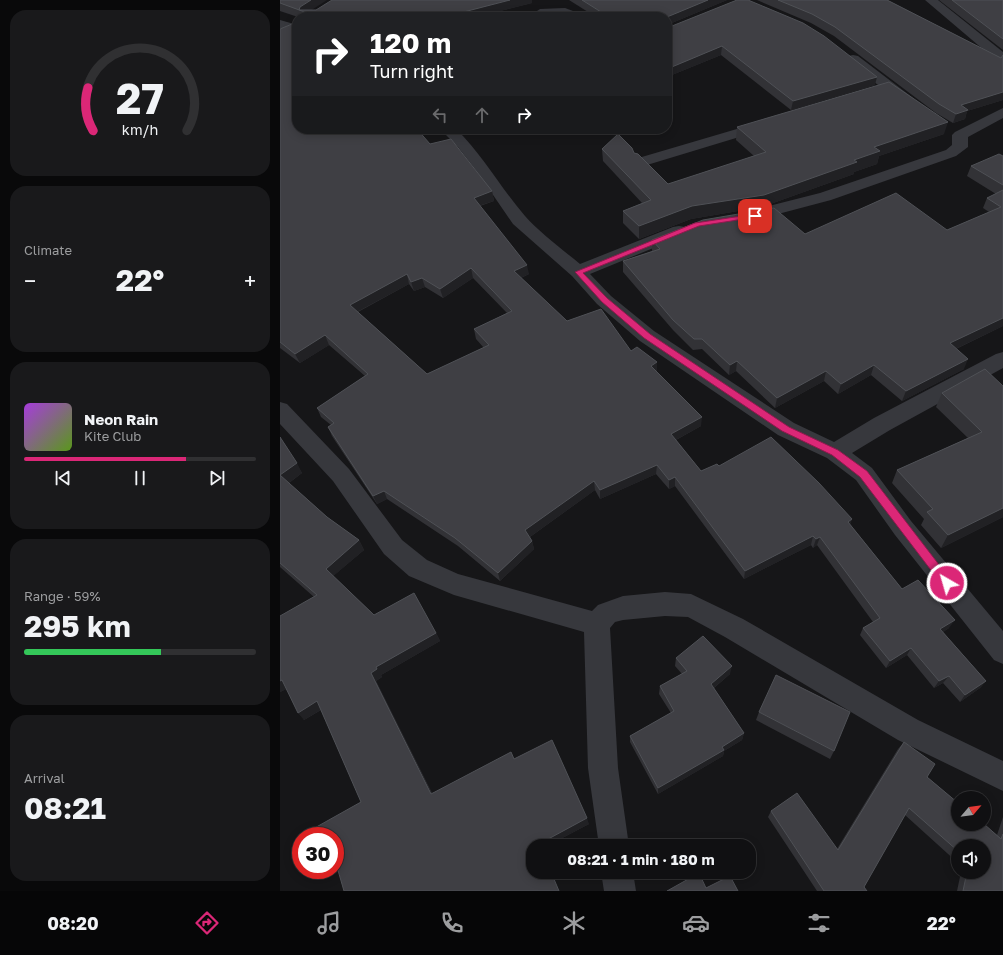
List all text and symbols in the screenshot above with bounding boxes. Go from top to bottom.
text: 120 m [370,26,451,59]
icon: right [304,28,356,80]
text: Turn right [370,60,454,82]
text: 27 [116,73,164,123]
icon: left [429,104,451,126]
icon: ahead [471,104,493,126]
icon: right [513,104,535,126]
text: km/h [122,121,158,138]
pin [738,199,772,233]
icon: arrive [744,205,766,227]
text: Climate [24,242,72,258]
text: 22° [116,262,164,298]
text: − [24,267,36,294]
text: + [244,267,256,294]
text: Neon Rain [84,410,158,428]
text: Kite Club [84,428,141,444]
icon: previous [52,467,74,489]
icon: pause [129,467,151,489]
icon: next [206,467,228,489]
position arrow [926,562,968,604]
text: Range · 59% [24,588,100,604]
text: 295 km [24,608,131,644]
text: Arrival [24,770,65,786]
text: 08:21 [24,790,106,826]
north arrow [951,791,991,831]
map controls [951,791,991,879]
speed limit sign: 30 [292,827,344,879]
button: sound [951,839,991,879]
text: 08:21 · 1 min · 180 m [567,850,715,868]
icon: directions [193,909,221,937]
icon: music [315,909,343,937]
icon: phone [438,909,466,937]
icon: climate [560,909,588,937]
icon: car [682,909,710,937]
icon: filters [805,909,833,937]
text: 08:20 [47,912,99,934]
text: 22° [927,912,956,934]

